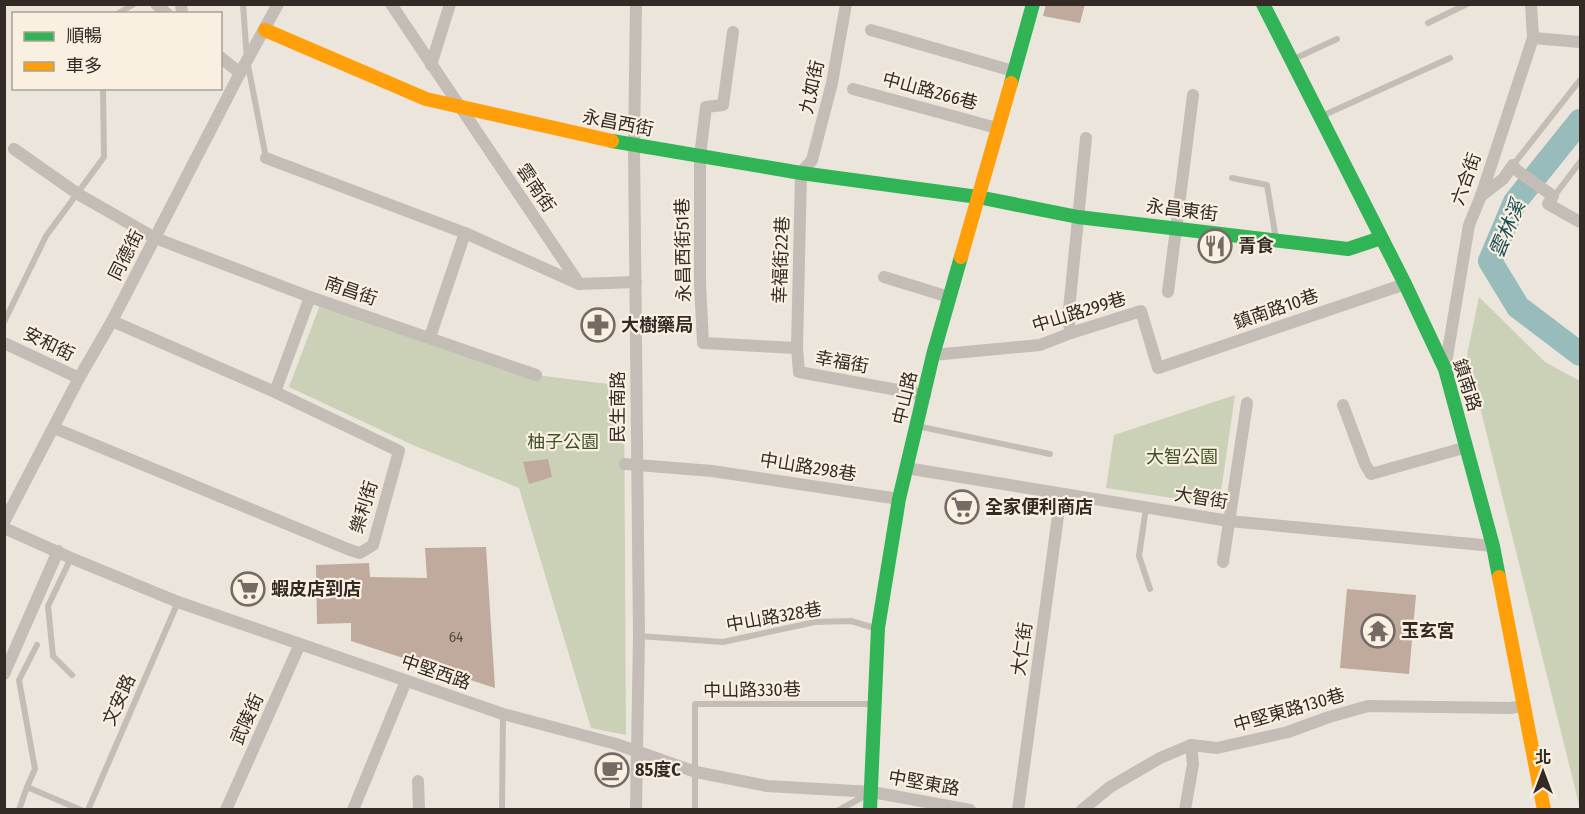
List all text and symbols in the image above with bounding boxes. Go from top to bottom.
legend [12,12,222,90]
text: 順暢 [66,25,102,47]
text: 車多 [66,55,102,77]
street label: 九如街 [795,58,829,116]
street label: 中山路266巷 [880,68,980,114]
street label: 永昌西街 [581,105,655,141]
street label: 六合街 [1446,150,1486,208]
street label: 雲南街 [512,159,560,217]
water label: 雲林溪 [1484,194,1531,261]
street label: 永昌東街 [1145,195,1219,225]
street label: 永昌西街51巷 [671,198,695,302]
street label: 幸福街22巷 [768,216,794,304]
street label: 同德街 [104,226,148,284]
restaurant icon: 青食 [1197,228,1233,264]
place label: 青食 [1238,235,1274,257]
street label: 南昌街 [322,272,380,310]
street label: 鎮南路10巷 [1231,284,1321,334]
street label: 中山路299巷 [1029,287,1129,337]
pharmacy icon: 大樹藥局 [580,307,616,343]
place label: 大樹藥局 [621,314,693,336]
street label: 安和街 [20,322,78,366]
street label: 幸福街 [814,346,870,378]
street label: 鎮南路 [1448,356,1486,414]
street label: 中山路 [888,369,922,427]
street label: 民生南路 [607,371,629,443]
park label: 柚子公園 [527,431,599,453]
park label: 大智公園 [1146,446,1218,468]
street label: 中山路298巷 [758,449,858,485]
street label: 樂利街 [346,478,382,536]
street label: 大智街 [1173,483,1229,513]
supermarket icon: 全家便利商店 [944,489,980,525]
place label: 全家便利商店 [985,496,1093,518]
supermarket icon: 蝦皮店到店 [230,571,266,607]
place label: 蝦皮店到店 [271,578,361,600]
street label: 中山路328巷 [724,598,824,636]
temple icon: 玉玄宮 [1360,613,1396,649]
place label: 玉玄宮 [1401,620,1455,642]
street label: 大仁街 [1007,621,1037,677]
house number: 64 [449,628,463,646]
street label: 中堅西路 [398,650,474,694]
street label: 文安路 [98,671,140,729]
street label: 中山路330巷 [703,678,801,702]
street label: 中堅東路130巷 [1231,684,1347,736]
street label: 武陵街 [226,690,268,748]
north arrow [1513,742,1573,802]
text: 北 [1535,748,1551,767]
cafe icon: 85度C [594,752,630,788]
place label: 85度C [635,759,681,781]
street label: 中堅東路 [887,766,961,800]

